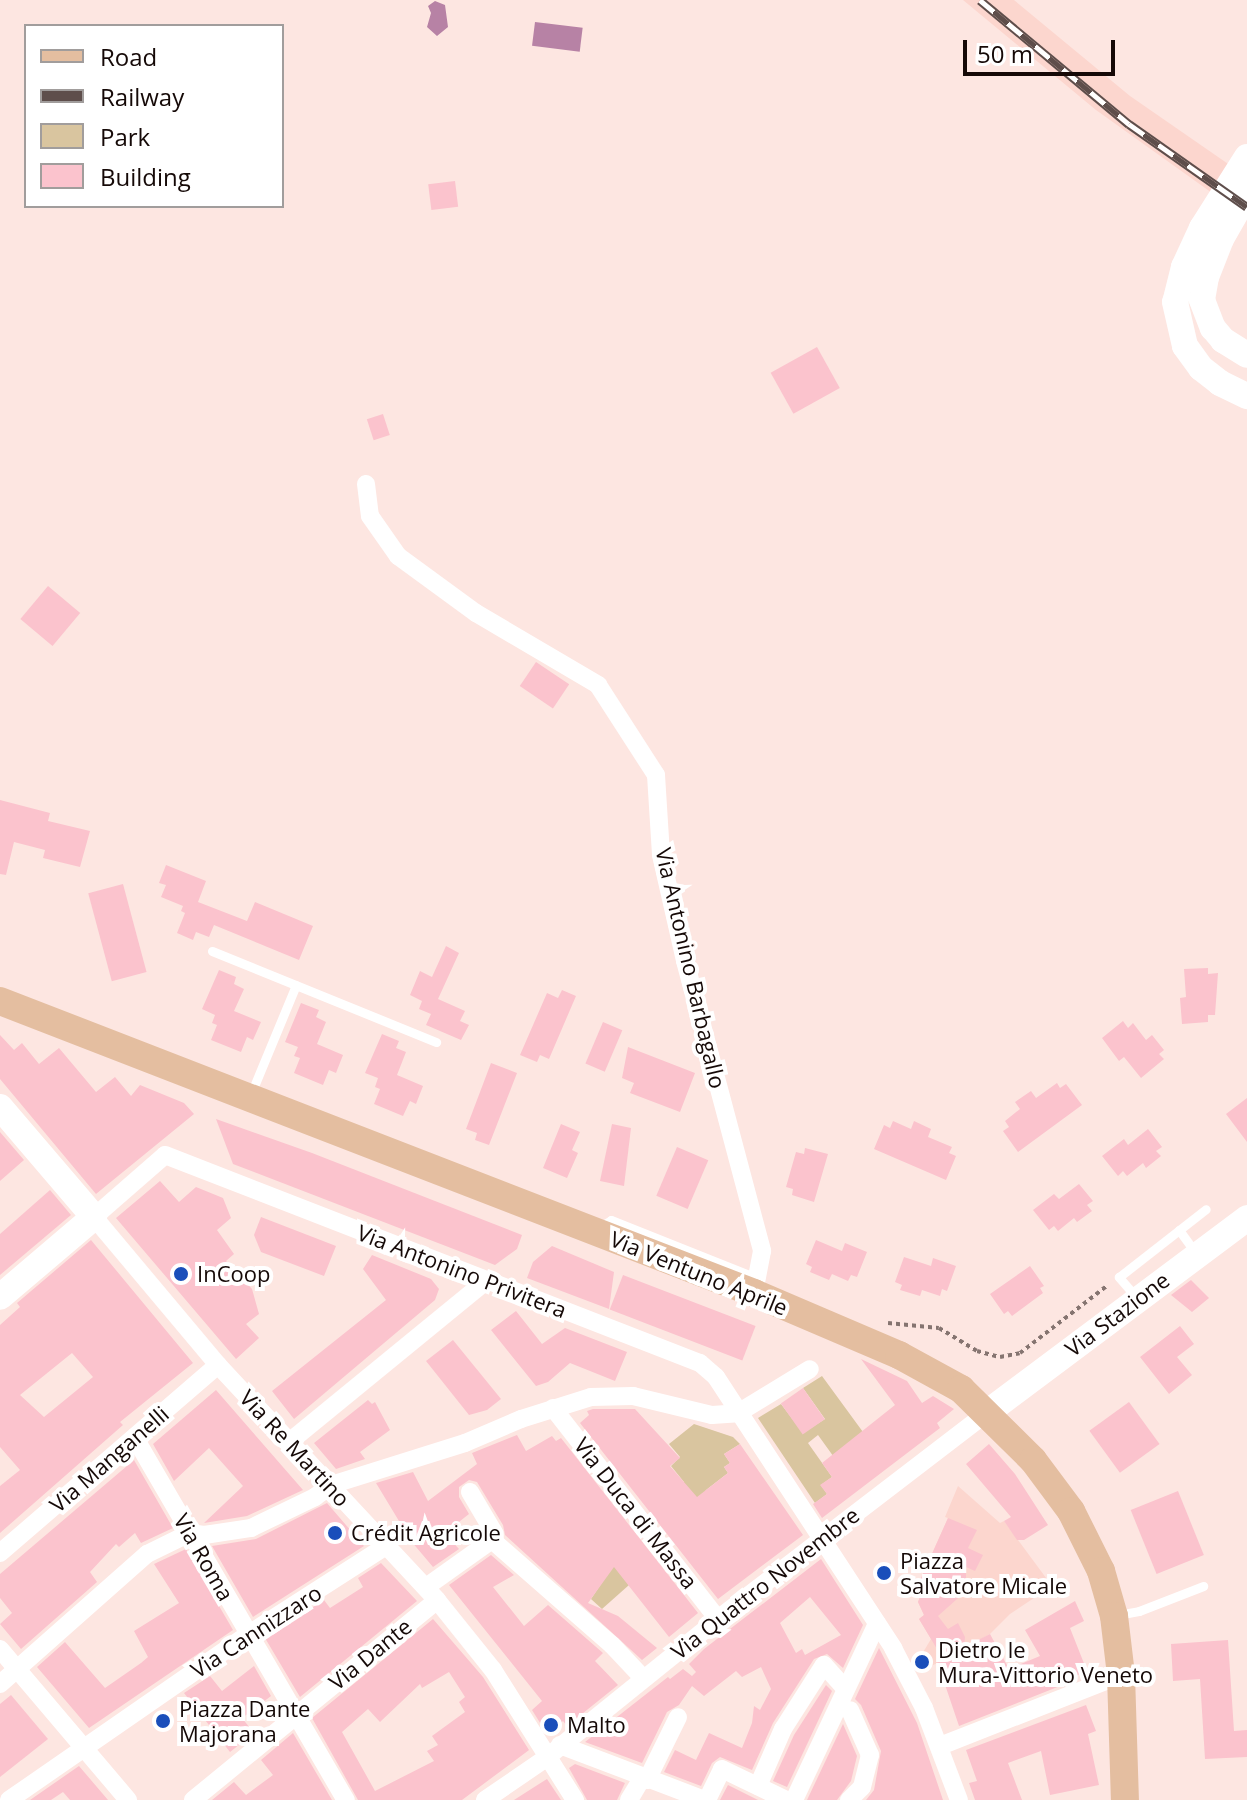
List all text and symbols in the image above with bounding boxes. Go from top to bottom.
legend [24,24,284,208]
scale bar [967,24,1119,74]
text: 50 m [977,37,1033,70]
text: Road [100,40,157,73]
text: Railway [100,80,184,113]
text: Park [100,120,150,153]
text: Building [100,160,191,193]
street label: Via Antonino Barbagallo [650,845,732,1091]
street label: Via Antonino Privitera [353,1219,571,1323]
street label: Via Ventuno Aprile [606,1225,792,1321]
place label: InCoop [197,1261,270,1287]
marker: InCoop [172,1265,190,1283]
street label: Via Stazione [1060,1266,1174,1362]
street label: Via Re Martino [234,1384,356,1512]
street label: Via Manganelli [44,1400,174,1518]
street label: Via Duca di Massa [569,1432,703,1594]
street label: Via Quattro Novembre [666,1501,864,1665]
street label: Via Roma [169,1509,239,1605]
place label: Crédit Agricole [351,1520,501,1546]
marker: Crédit Agricole [326,1524,344,1542]
place label: Piazza Salvatore Micale [900,1547,1067,1598]
marker: Piazza Salvatore Micale [875,1564,893,1582]
street label: Via Cannizzaro [186,1579,326,1683]
street label: Via Dante [323,1613,417,1695]
place label: Dietro le Mura-Vittorio Veneto [938,1636,1153,1688]
marker: Dietro le Mura-Vittorio Veneto [913,1653,931,1671]
place label: Piazza Dante Majorana [179,1695,310,1746]
marker: Piazza Dante Majorana [154,1712,172,1730]
place label: Malto [567,1712,626,1738]
marker: Malto [542,1716,560,1734]

